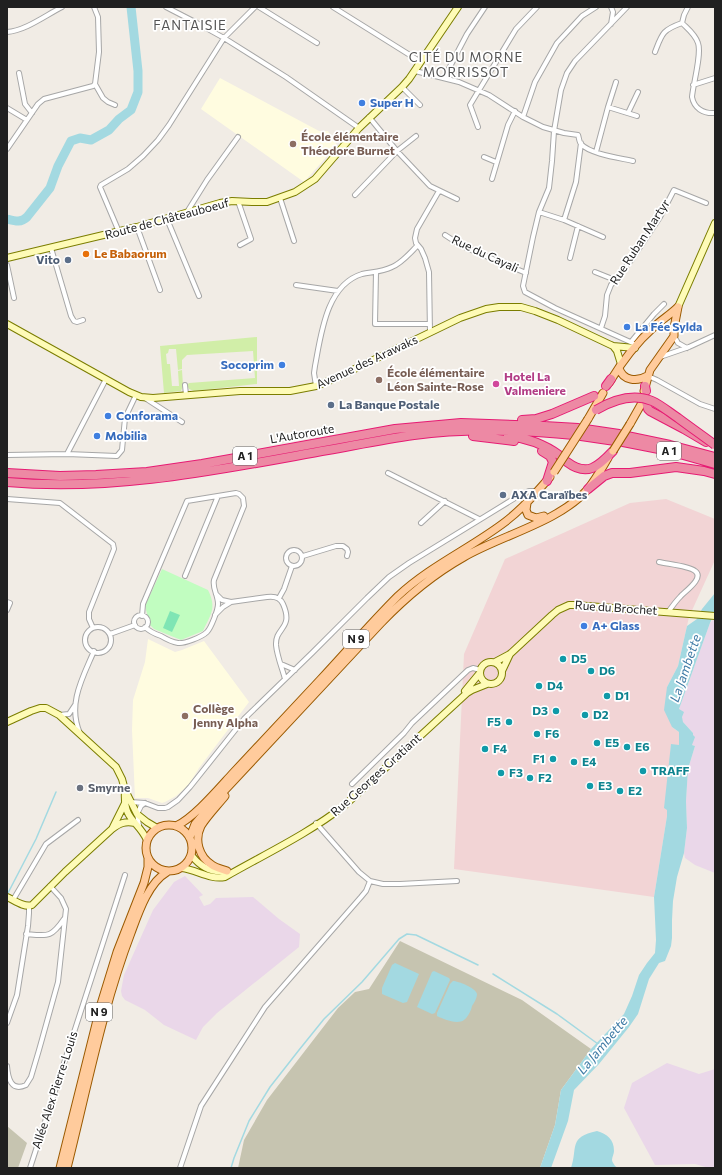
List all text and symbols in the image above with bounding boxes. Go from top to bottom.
district label: FANTAISIE [153,17,227,33]
district label: CITÉ DU MORNE MORRISSOT [409,48,523,80]
place label: Super H [370,95,414,109]
marker: Super H [357,98,367,108]
place label: École élémentaire Théodore Burnet [301,129,399,157]
marker: École élémentaire Théodore Burnet [288,139,298,149]
street label: Route de Châteauboeuf [103,195,231,241]
street label: Rue Ruban Martyr [606,196,672,287]
street label: Rue du Cayali [450,232,521,275]
place label: Le Babaorum [94,246,167,260]
marker: Le Babaorum [81,249,91,259]
place label: Vito [36,252,60,266]
marker: Vito [63,255,73,265]
place label: La Fée Sylda [635,319,702,333]
marker: La Fée Sylda [622,322,632,332]
street label: Avenue des Arawaks [314,331,419,391]
place label: Socoprim [221,357,274,371]
marker: Socoprim [277,360,287,370]
place label: École élémentaire Léon Sainte-Rose [387,365,485,393]
place label: Hotel La Valmeniere [504,369,566,397]
marker: École élémentaire Léon Sainte-Rose [374,375,384,385]
marker: Hotel La Valmeniere [491,379,501,389]
place label: La Banque Postale [339,397,439,411]
marker: La Banque Postale [326,400,336,410]
place label: Conforama [116,408,178,422]
marker: Conforama [103,411,113,421]
street label: L'Autoroute [269,420,335,446]
place label: Mobilia [105,428,147,442]
marker: Mobilia [92,431,102,441]
road number: A 1 [657,442,681,460]
road number: A 1 [233,447,257,465]
place label: AXA Caraïbes [511,487,588,501]
marker: AXA Caraïbes [498,490,508,500]
street label: Rue du Brochet [574,597,658,617]
place label: A+ Glass [592,618,640,632]
marker: A+ Glass [579,621,589,631]
road number: N 9 [343,630,369,648]
water label: La Jambette [666,632,704,704]
place label: D5 [571,651,587,665]
marker: D5 [558,654,568,664]
place label: D6 [599,663,615,677]
marker: D6 [586,666,596,676]
place label: D4 [547,678,564,692]
marker: D4 [534,681,544,691]
place label: D1 [615,688,629,702]
marker: D1 [602,691,612,701]
place label: Collège Jenny Alpha [193,701,258,730]
place label: D3 [532,703,548,717]
marker: D3 [551,706,561,716]
place label: D2 [593,707,609,721]
marker: D2 [580,710,590,720]
marker: Collège Jenny Alpha [180,711,190,721]
place label: F5 [487,714,501,728]
marker: F5 [504,717,514,727]
place label: F6 [545,726,559,740]
marker: F6 [532,729,542,739]
street label: Rue Georges Gratiant [327,730,423,819]
place label: E5 [605,735,619,749]
marker: E5 [592,738,602,748]
place label: E6 [635,739,650,753]
place label: F4 [493,741,508,755]
marker: E6 [622,742,632,752]
marker: F4 [480,744,490,754]
place label: F1 [533,751,545,765]
marker: F1 [548,754,558,764]
place label: E4 [582,754,597,768]
marker: E4 [569,757,579,767]
place label: TRAFF [651,763,690,777]
place label: F3 [509,765,523,779]
marker: TRAFF [638,766,648,776]
marker: F3 [496,768,506,778]
place label: F2 [538,770,552,784]
marker: F2 [525,773,535,783]
place label: E3 [598,778,612,792]
place label: Smyrne [88,780,130,794]
marker: E3 [585,781,595,791]
marker: Smyrne [75,783,85,793]
place label: E2 [628,783,642,797]
marker: E2 [615,786,625,796]
road number: N 9 [86,1003,112,1021]
water label: La Jambette [573,1013,631,1077]
street label: Allée Alex Pierre-Louis [28,1029,80,1150]

